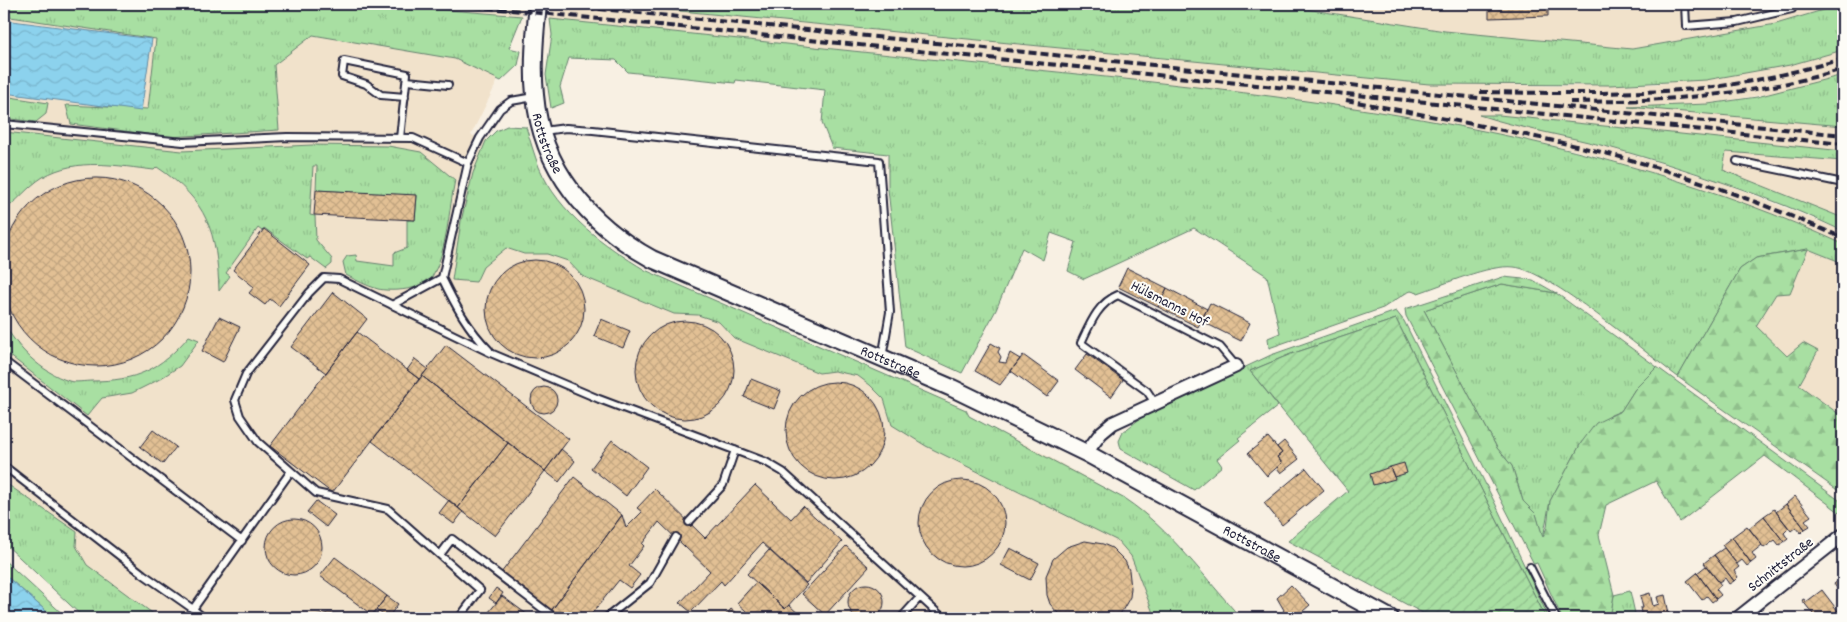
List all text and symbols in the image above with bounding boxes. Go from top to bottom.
street label: Rottstraße [525,111,567,179]
street label: Hülsmanns Hof [1126,276,1212,334]
street label: Rottstraße [856,341,924,386]
street label: Rottstraße [1218,520,1285,570]
street label: Schnittstraße [1744,533,1819,598]

